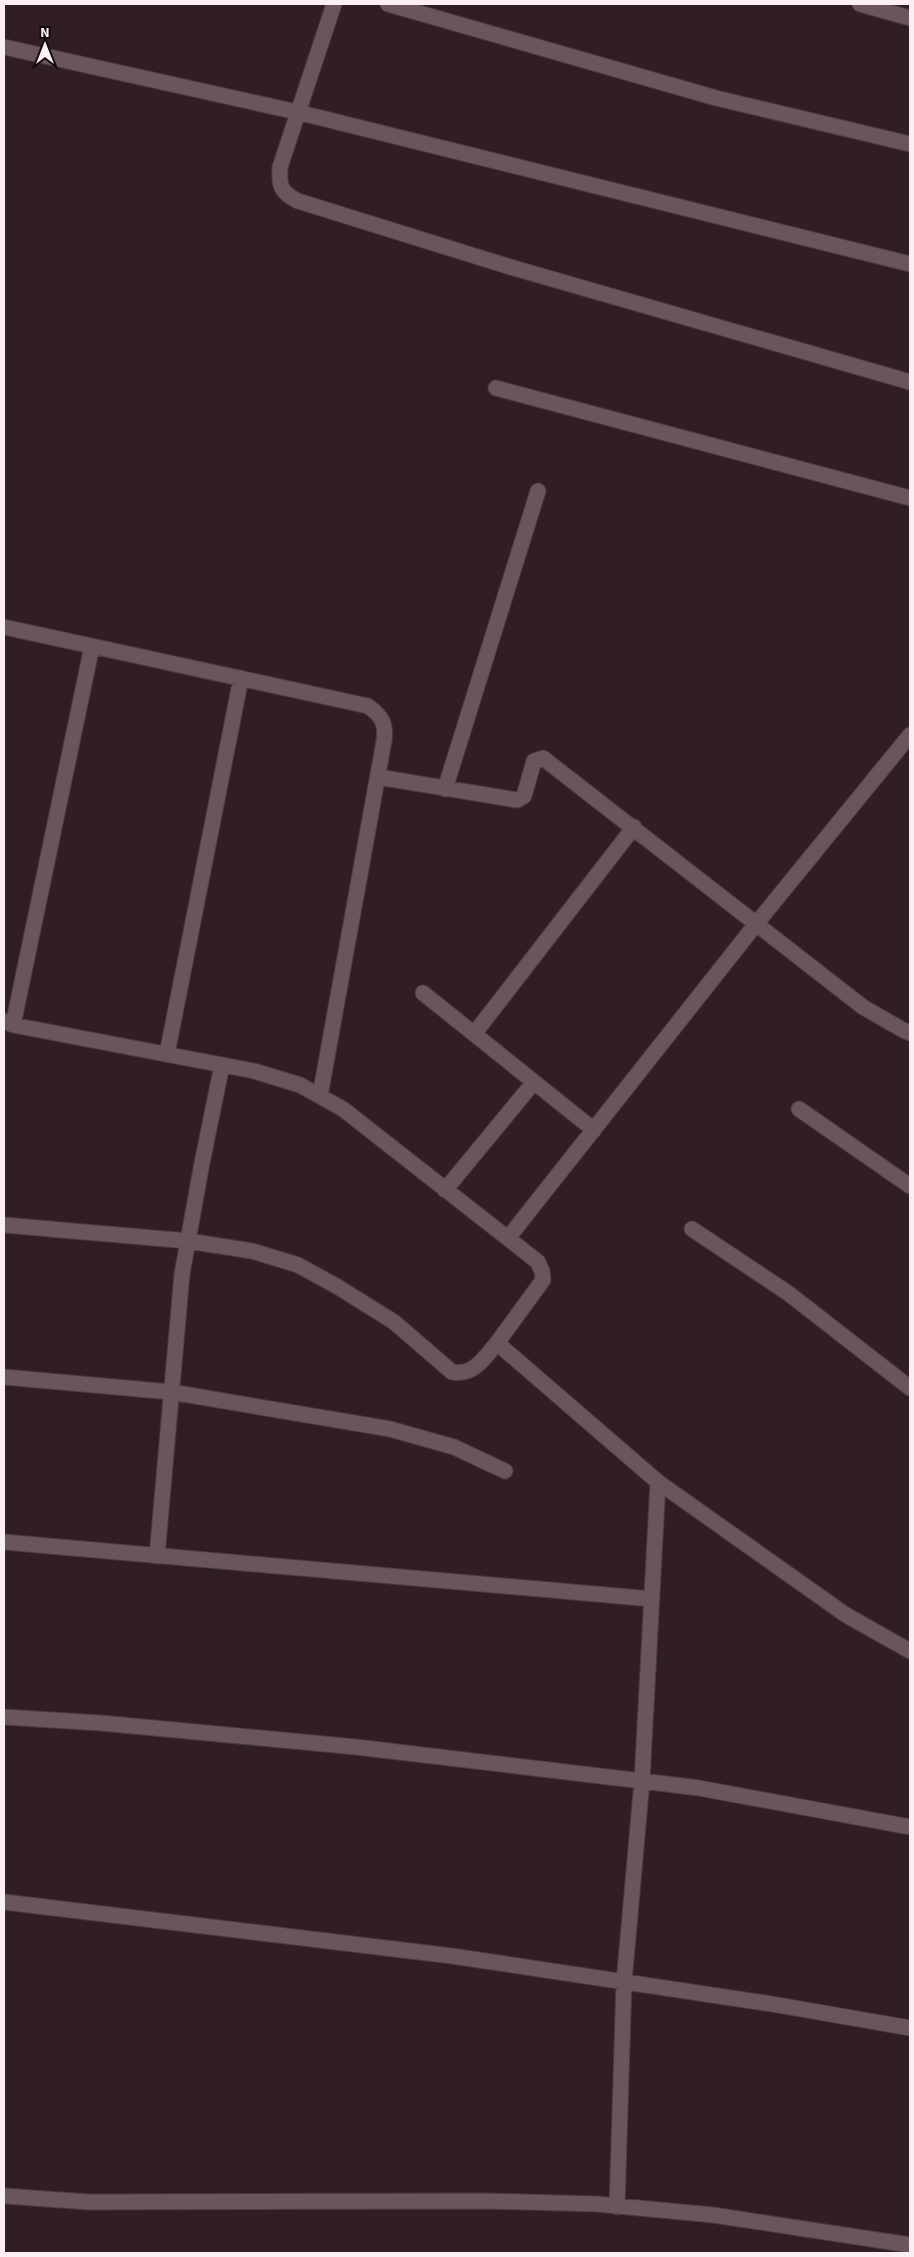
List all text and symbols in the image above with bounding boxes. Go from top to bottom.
north arrow [20,20,70,70]
text: N [40,23,50,43]

